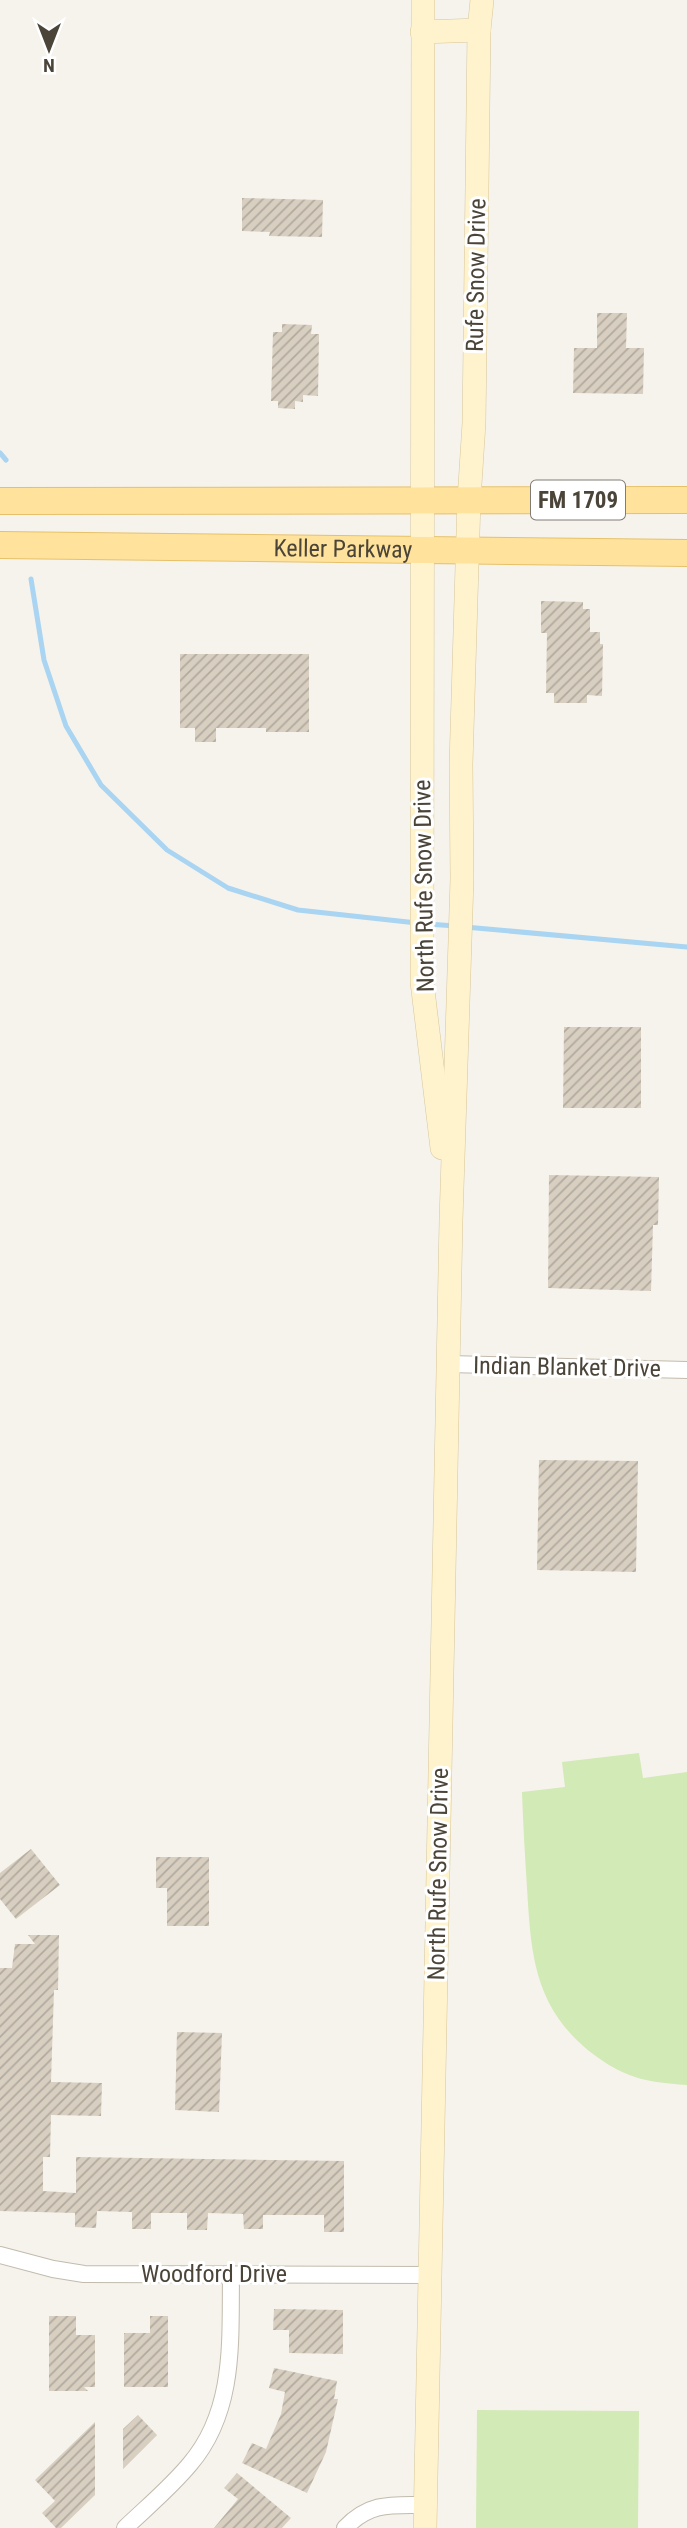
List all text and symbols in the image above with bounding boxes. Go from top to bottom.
north arrow [14,14,84,84]
text: N [43,54,55,77]
street label: Rufe Snow Drive [461,198,491,352]
road number: FM 1709 [531,480,625,520]
street label: Keller Parkway [273,534,413,564]
street label: North Rufe Snow Drive [408,780,440,992]
street label: Indian Blanket Drive [473,1351,661,1383]
street label: North Rufe Snow Drive [422,1768,454,1980]
street label: Woodford Drive [141,2260,287,2288]

